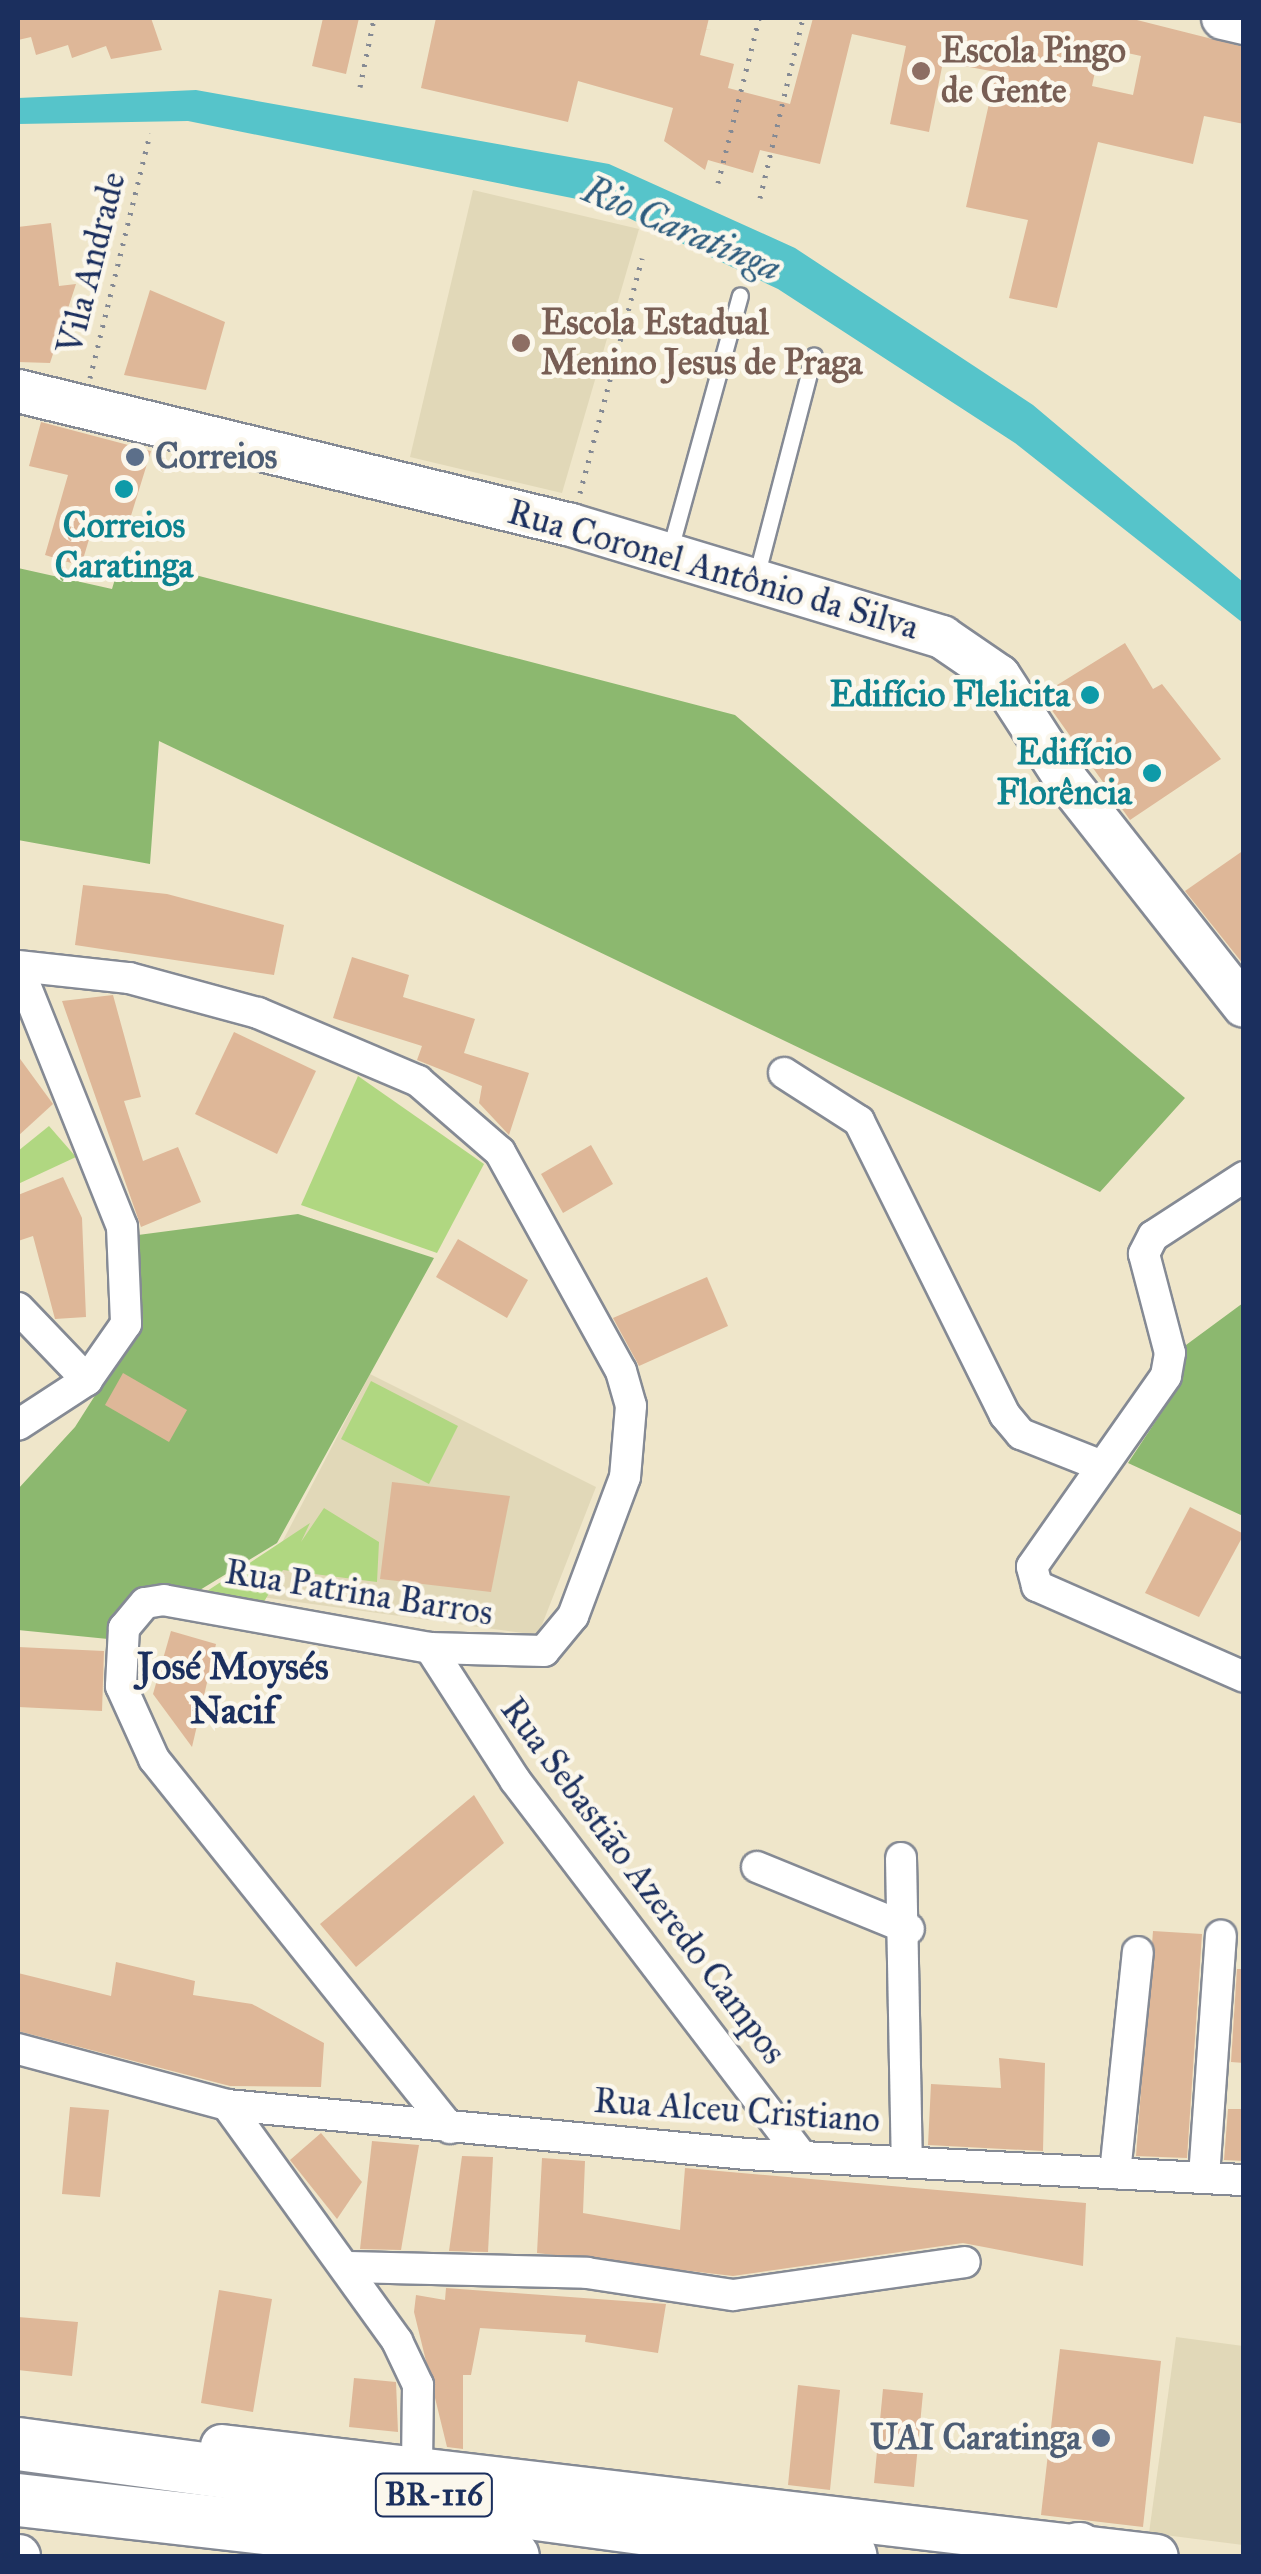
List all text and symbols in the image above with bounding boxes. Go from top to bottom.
place label: Escola Pingo de Gente [941,30,1126,112]
marker: Escola Pingo de Gente [910,60,932,82]
water label: Rio Caratinga [576,167,788,291]
street label: Vila Andrade [49,168,135,358]
place label: Escola Estadual Menino Jesus de Praga [541,302,863,384]
marker: Escola Estadual Menino Jesus de Praga [510,332,532,354]
place label: Correios [155,436,277,478]
marker: Correios [124,446,146,468]
marker: Correios Caratinga [113,478,135,500]
street label: Rua Coronel Antônio da Silva [503,491,923,649]
place label: Correios Caratinga [55,505,193,587]
place label: Edifício Flelicita [830,674,1070,716]
marker: Edifício Flelicita [1079,684,1101,706]
place label: Edifício Florência [996,732,1132,814]
marker: Edifício Florência [1141,762,1163,784]
street label: Rua Patrina Barros [222,1551,496,1635]
district label: José Moysés Nacif [137,1644,329,1734]
street label: Rua Sebastião Azeredo Campos [491,1690,795,2072]
street label: Rua Alceu Cristiano [593,2080,881,2142]
place label: UAI Caratinga [870,2417,1081,2459]
marker: UAI Caratinga [1090,2427,1112,2449]
road number: BR-116 [374,2468,494,2522]

